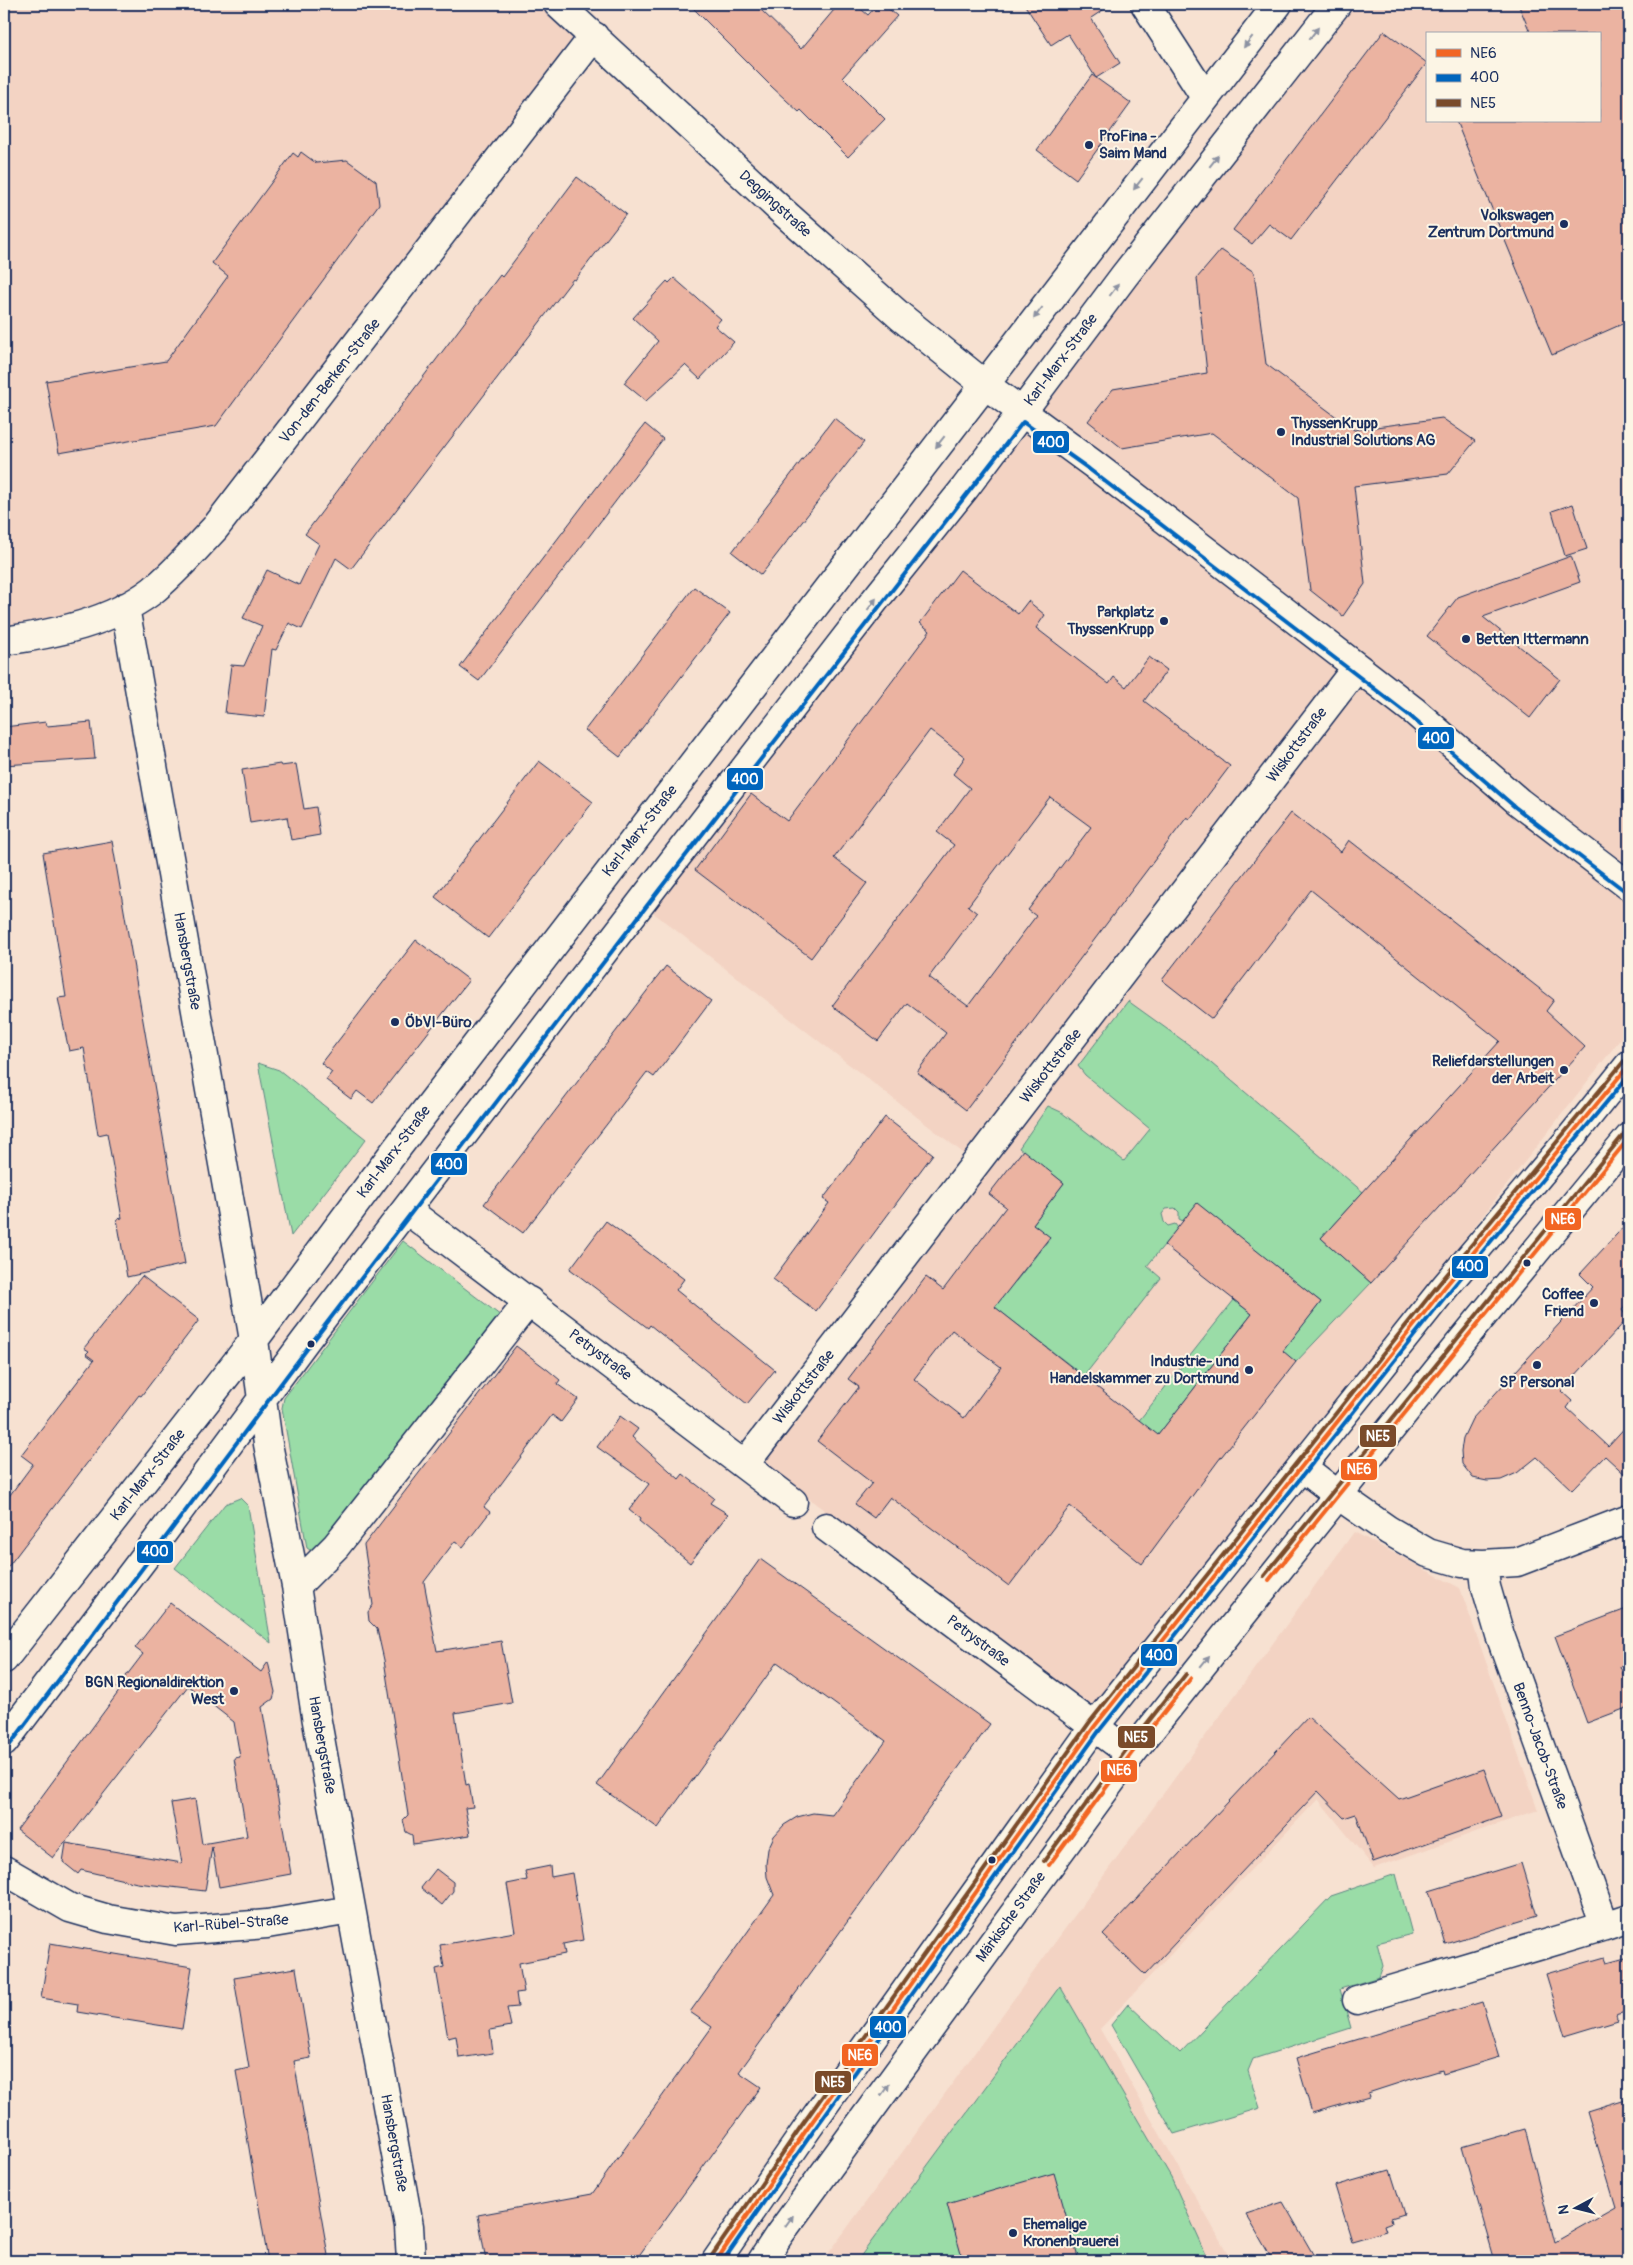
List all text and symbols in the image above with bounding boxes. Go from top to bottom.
one-way arrow [1308,27,1319,40]
legend [1426,32,1600,122]
one-way arrow [1243,35,1253,49]
text: NE6 [1470,44,1497,63]
text: 400 [1470,68,1499,87]
text: NE5 [1470,94,1496,113]
place label: ProFina - Saim Mand [1099,127,1167,163]
marker: ProFina - Saim Mand [1083,139,1095,151]
one-way arrow [1208,155,1219,168]
street label: Deggingstraße [735,166,816,242]
one-way arrow [1132,178,1143,191]
place label: Volkswagen Zentrum Dortmund [1428,206,1554,242]
marker: Volkswagen Zentrum Dortmund [1558,218,1570,230]
one-way arrow [1109,283,1119,297]
one-way arrow [1033,306,1043,320]
street label: Karl-Marx-Straße [1020,309,1102,410]
street label: Von-den-Berken-Straße [275,314,385,447]
place label: ThyssenKrupp Industrial Solutions AG [1290,414,1436,450]
marker: ThyssenKrupp Industrial Solutions AG [1275,426,1287,438]
line badge: 400 [1032,430,1070,454]
text: 400 [1037,434,1065,451]
one-way arrow [934,435,945,448]
one-way arrow [866,598,877,611]
place label: Parkplatz ThyssenKrupp [1066,603,1154,639]
marker: Parkplatz ThyssenKrupp [1158,615,1170,627]
place label: Betten Ittermann [1476,630,1589,649]
marker: Betten Ittermann [1460,633,1472,645]
street label: Wiskottstraße [1263,703,1332,786]
line badge: 400 [1417,726,1455,750]
text: 400 [1422,730,1450,747]
line badge: 400 [726,767,764,791]
text: 400 [731,771,759,788]
street label: Karl-Marx-Straße [598,781,682,881]
street label: Hansbergstraße [169,910,205,1012]
place label: ÖbVI-Büro [405,1013,471,1032]
marker: ÖbVI-Büro [389,1016,401,1028]
street label: Wiskottstraße [1016,1025,1086,1107]
place label: Reliefdarstellungen der Arbeit [1432,1052,1555,1088]
marker: Reliefdarstellungen der Arbeit [1558,1064,1570,1076]
street label: Karl-Marx-Straße [353,1101,435,1202]
line badge: 400 [430,1152,468,1176]
text: 400 [435,1156,463,1173]
line badge: NE6 [1544,1207,1582,1231]
text: NE6 [1551,1211,1575,1228]
line badge: 400 [1451,1255,1489,1279]
text: 400 [1456,1258,1484,1275]
unlabelled marker [1522,1258,1532,1268]
place label: Coffee Friend [1542,1285,1585,1321]
marker: Coffee Friend [1588,1297,1600,1309]
street label: Petrystraße [565,1325,636,1385]
unlabelled marker [306,1339,316,1349]
street label: Wiskottstraße [769,1346,839,1428]
place label: Industrie- und Handelskammer zu Dortmund [1049,1352,1239,1388]
marker: SP Personal [1531,1359,1543,1371]
marker: Industrie- und Handelskammer zu Dortmund [1243,1364,1255,1376]
place label: SP Personal [1500,1373,1574,1392]
line badge: NE5 [1359,1424,1397,1448]
street label: Karl-Marx-Straße [106,1425,190,1525]
text: NE5 [1366,1428,1391,1445]
line badge: NE6 [1340,1458,1378,1481]
text: NE6 [1347,1461,1371,1478]
line badge: 400 [136,1540,174,1564]
text: 400 [141,1543,169,1560]
street label: Petrystraße [943,1611,1014,1671]
line badge: 400 [1140,1643,1178,1667]
text: 400 [1145,1647,1173,1664]
one-way arrow [1199,1655,1210,1668]
place label: BGN Regionaldirektion West [85,1673,225,1709]
street label: Benno-Jacob-Straße [1508,1680,1572,1813]
marker: BGN Regionaldirektion West [228,1685,240,1697]
street label: Hansbergstraße [304,1694,340,1796]
line badge: NE5 [1117,1725,1156,1749]
text: NE5 [1124,1729,1149,1746]
line badge: NE6 [1100,1759,1138,1783]
text: NE6 [1107,1762,1131,1779]
unlabelled marker [987,1855,997,1865]
street label: Märkische Straße [972,1868,1050,1966]
street label: Karl-Rübel-Straße [173,1910,290,1937]
line badge: 400 [869,2015,907,2039]
text: 400 [874,2019,902,2036]
line badge: NE6 [841,2043,879,2067]
text: NE6 [848,2047,872,2064]
line badge: NE5 [814,2070,852,2094]
text: NE5 [821,2074,846,2091]
one-way arrow [880,2083,890,2097]
street label: Hansbergstraße [376,2092,412,2194]
north arrow [1550,2182,1600,2232]
text: N [1555,2204,1573,2215]
one-way arrow [784,2214,794,2228]
place label: Ehemalige Kronenbrauerei [1023,2215,1119,2251]
marker: Ehemalige Kronenbrauerei [1007,2227,1019,2239]

